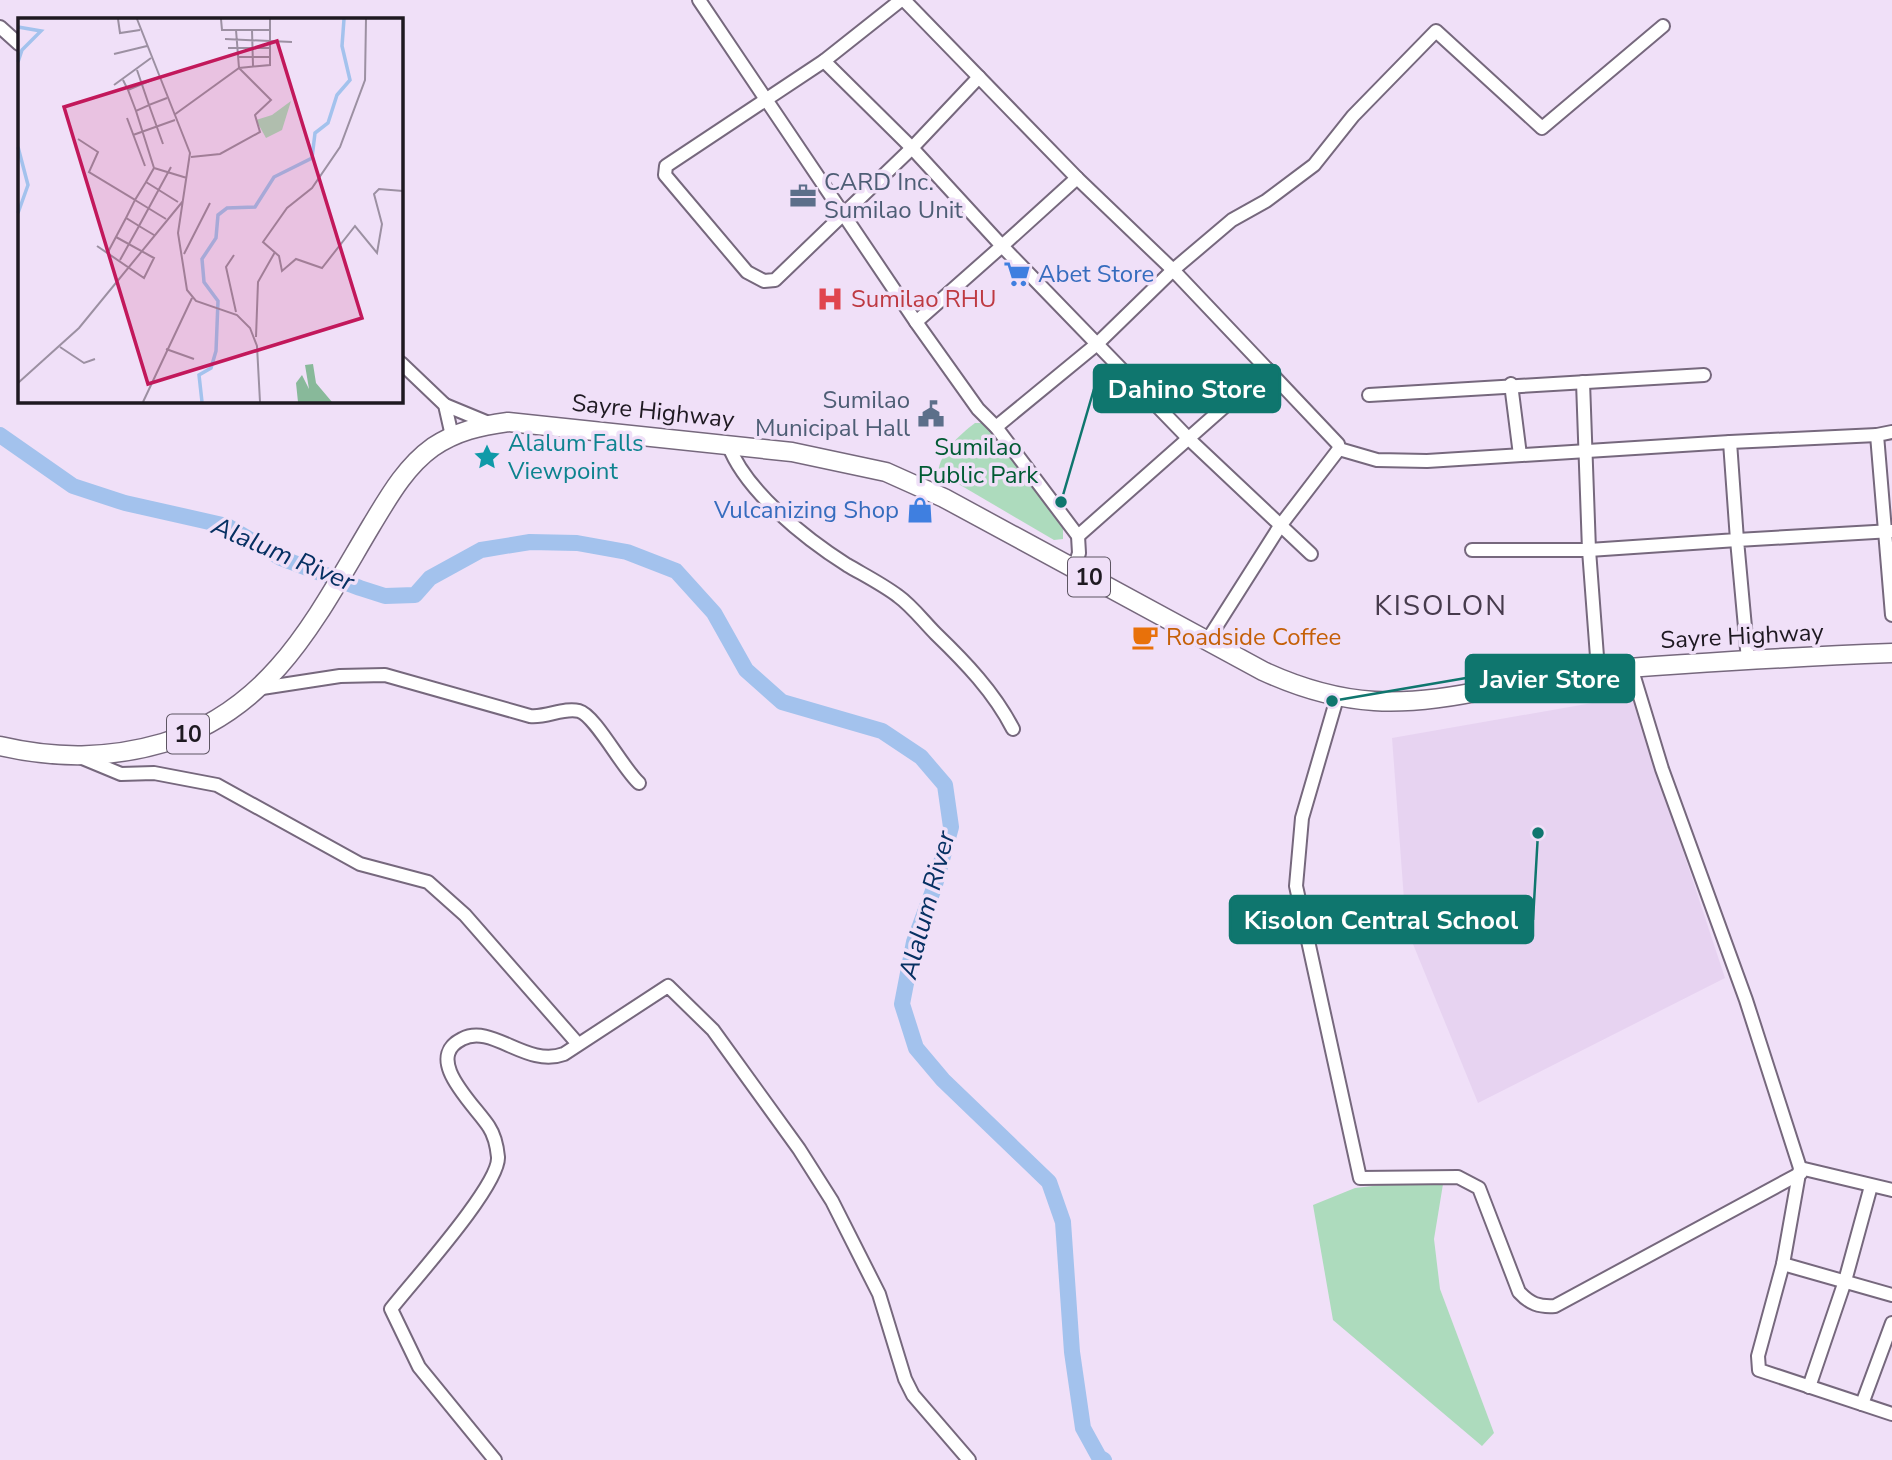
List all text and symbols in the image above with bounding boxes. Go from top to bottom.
inset map [18,18,402,402]
place label: CARD Inc. Sumilao Unit [824,166,963,226]
office icon: CARD Inc. Sumilao Unit [788,181,818,211]
place label: Abet Store [1038,258,1154,290]
supermarket icon: Abet Store [1002,259,1032,289]
place label: Sumilao RHU [851,283,996,315]
hospital icon: Sumilao RHU [815,284,845,314]
callout: Dahino Store [1094,365,1280,412]
text: Dahino Store [1108,372,1266,407]
place label: Sumilao Municipal Hall [755,384,910,444]
street label: Sayre Highway [570,387,737,436]
public building icon: Sumilao Municipal Hall [916,399,946,429]
place label: Alalum Falls Viewpoint [507,427,644,487]
park label: Sumilao Public Park [918,431,1039,491]
place icon: Alalum Falls Viewpoint [472,442,502,472]
place label: Vulcanizing Shop [713,494,899,526]
shop icon: Vulcanizing Shop [905,495,935,525]
water label: Alalum River [206,508,360,600]
road number: 10 [1068,558,1110,596]
district label: KISOLON [1374,587,1508,625]
street label: Sayre Highway [1660,616,1825,656]
place label: Roadside Coffee [1166,621,1341,653]
cafe icon: Roadside Coffee [1130,622,1160,652]
callout: Javier Store [1466,655,1634,702]
text: Javier Store [1479,662,1620,697]
road number: 10 [167,714,209,754]
water label: Alalum River [890,827,964,984]
callout: Kisolon Central School [1230,896,1533,943]
text: Kisolon Central School [1244,903,1519,938]

